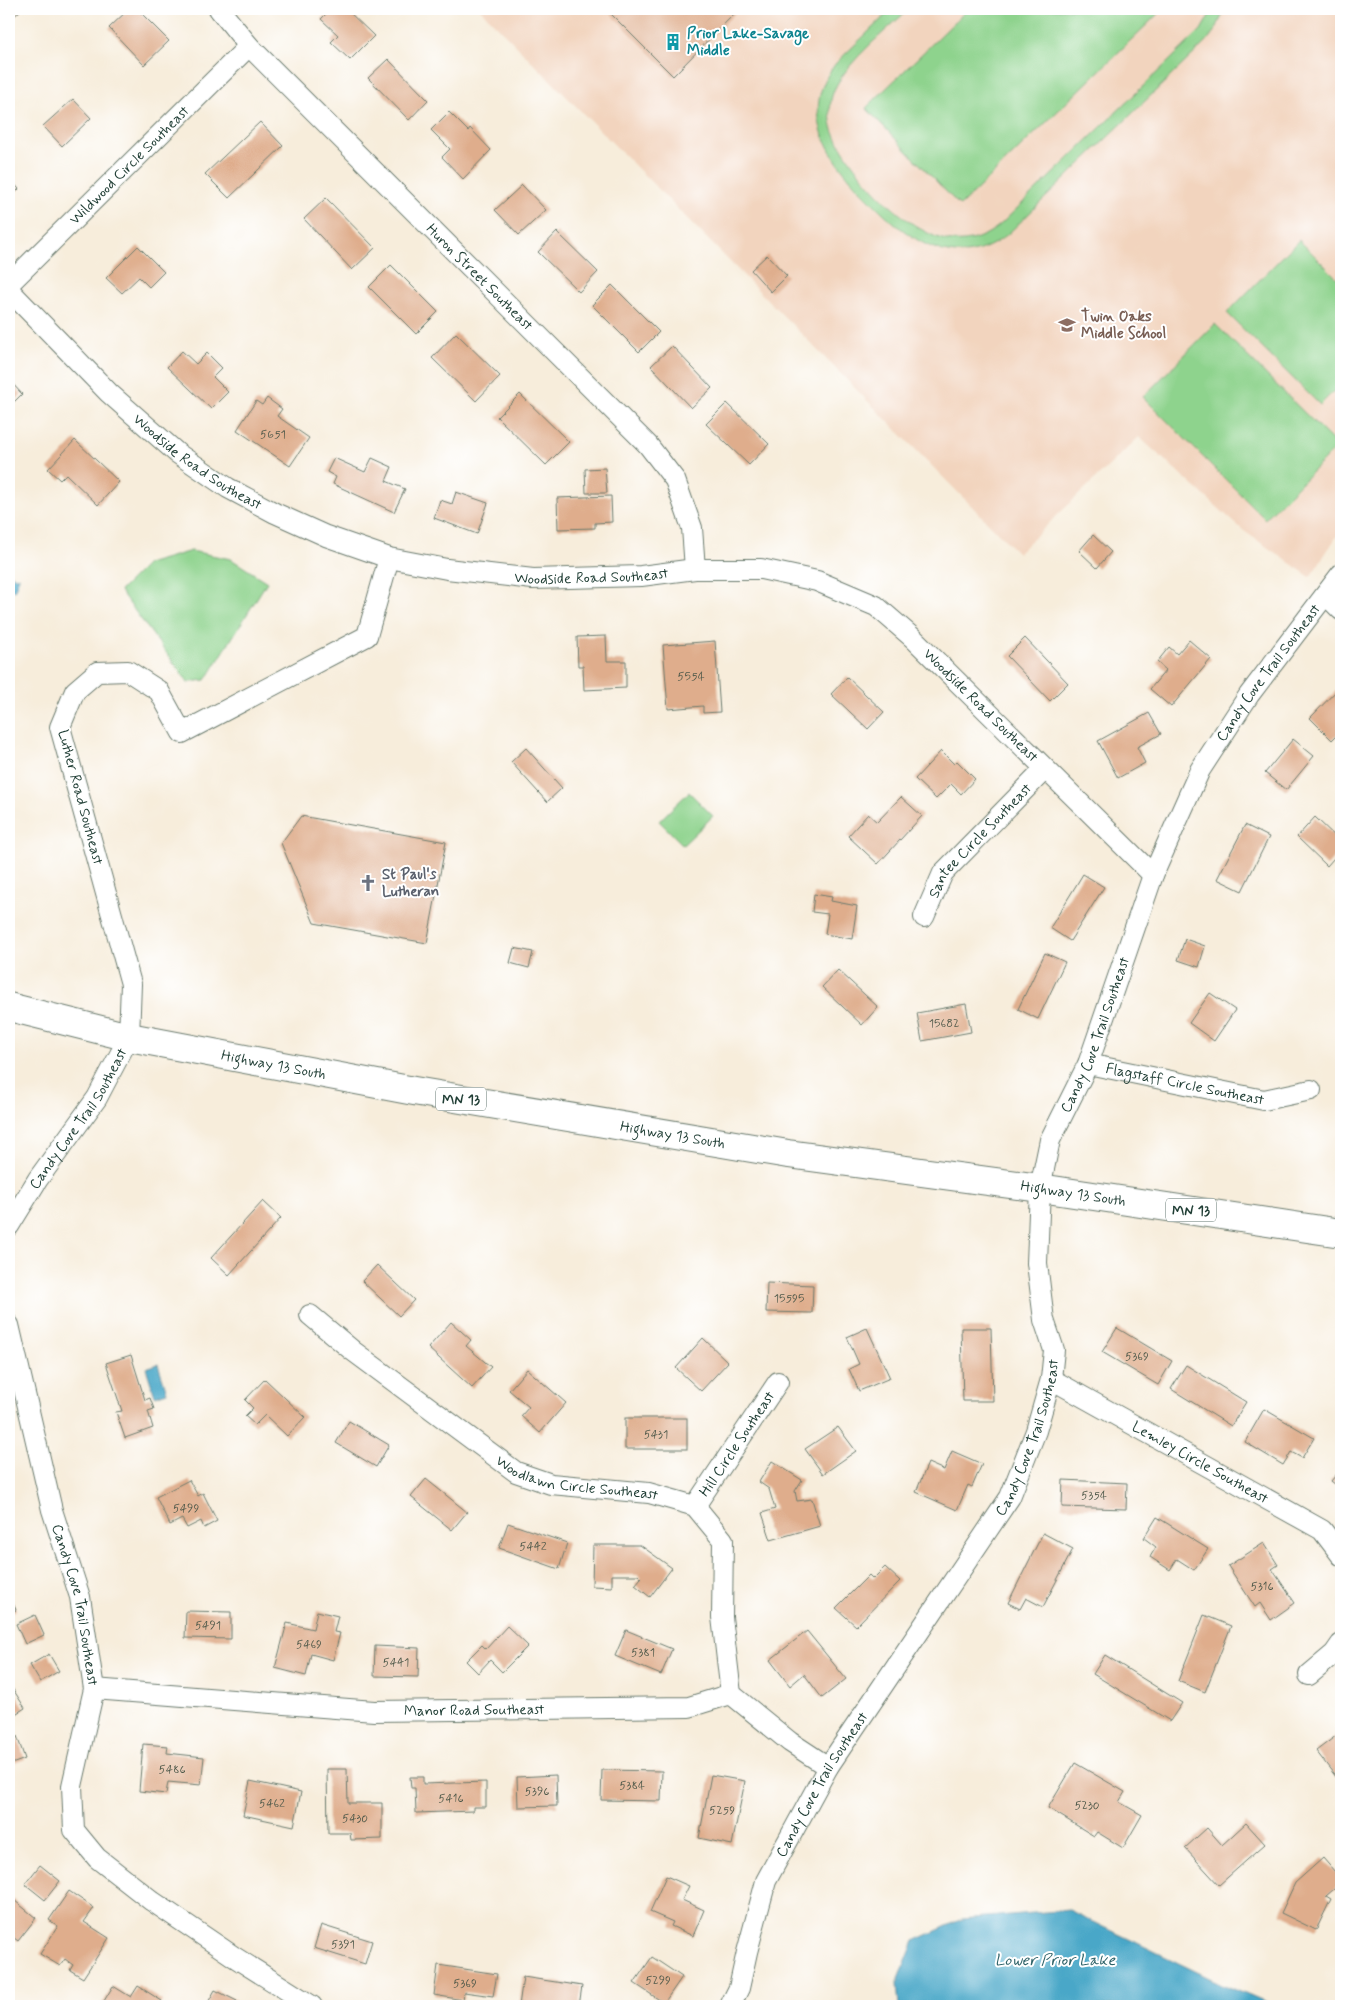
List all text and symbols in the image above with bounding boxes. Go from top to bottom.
place label: Prior Lake-Savage Middle [687,24,809,61]
building icon: Prior Lake-Savage Middle [663,32,683,52]
street label: Wildwood Circle Southeast [65,101,194,230]
street label: Huron Street Southeast [421,220,537,336]
place label: Twin Oaks Middle School [1081,307,1166,344]
school or university icon: Twin Oaks Middle School [1057,315,1077,335]
street label: Woodside Road Southeast [128,410,265,515]
house number: 5651 [260,427,286,443]
street label: Woodside Road Southeast [513,563,670,590]
street label: Candy Cove Trail Southeast [1212,600,1326,746]
street label: Woodside Road Southeast [918,645,1043,768]
house number: 5554 [677,669,705,685]
street label: Luther Road Southeast [52,728,108,868]
street label: Santee Circle Southeast [924,779,1037,901]
place label: St Paul's Lutheran [382,865,439,902]
church icon: St Paul's Lutheran [358,873,378,893]
street label: Candy Cove Trail Southeast [1056,954,1135,1116]
house number: 15682 [929,1016,959,1032]
street label: Candy Cove Trail Southeast [25,1044,133,1193]
street label: Highway 13 South [220,1046,328,1085]
street label: Flagstaff Circle Southeast [1104,1059,1266,1111]
road number: MN 13 [436,1088,486,1110]
street label: Highway 13 South [618,1117,726,1154]
street label: Highway 13 South [1019,1176,1127,1212]
road number: MN 13 [1166,1198,1216,1222]
house number: 15595 [774,1291,804,1307]
house number: 5369 [1125,1349,1149,1365]
street label: Candy Cove Trail Southeast [991,1358,1064,1520]
street label: Hill Circle Southeast [695,1387,780,1501]
street label: Lemley Circle Southeast [1128,1417,1272,1509]
house number: 5431 [644,1427,668,1443]
street label: Woodlawn Circle Southeast [491,1451,661,1506]
house number: 5354 [1081,1488,1107,1504]
house number: 5499 [173,1501,199,1517]
street label: Candy Cove Trail Southeast [46,1522,102,1688]
house number: 5442 [519,1539,547,1555]
house number: 5316 [1250,1579,1274,1595]
house number: 5491 [195,1618,221,1634]
house number: 5469 [296,1637,322,1653]
house number: 5381 [631,1645,655,1661]
house number: 5441 [383,1655,409,1671]
street label: Manor Road Southeast [404,1700,545,1722]
street label: Candy Cove Trail Southeast [772,1708,874,1861]
house number: 5486 [158,1762,186,1778]
house number: 5384 [619,1778,645,1794]
house number: 5396 [525,1784,549,1800]
house number: 5416 [438,1791,464,1807]
house number: 5462 [259,1796,285,1812]
house number: 5230 [1074,1798,1100,1814]
house number: 5259 [709,1803,735,1819]
house number: 5430 [342,1811,368,1827]
house number: 5391 [331,1937,355,1953]
water label: Lower Prior Lake [995,1950,1116,1971]
house number: 5299 [645,1973,671,1989]
house number: 5369 [453,1976,477,1992]

